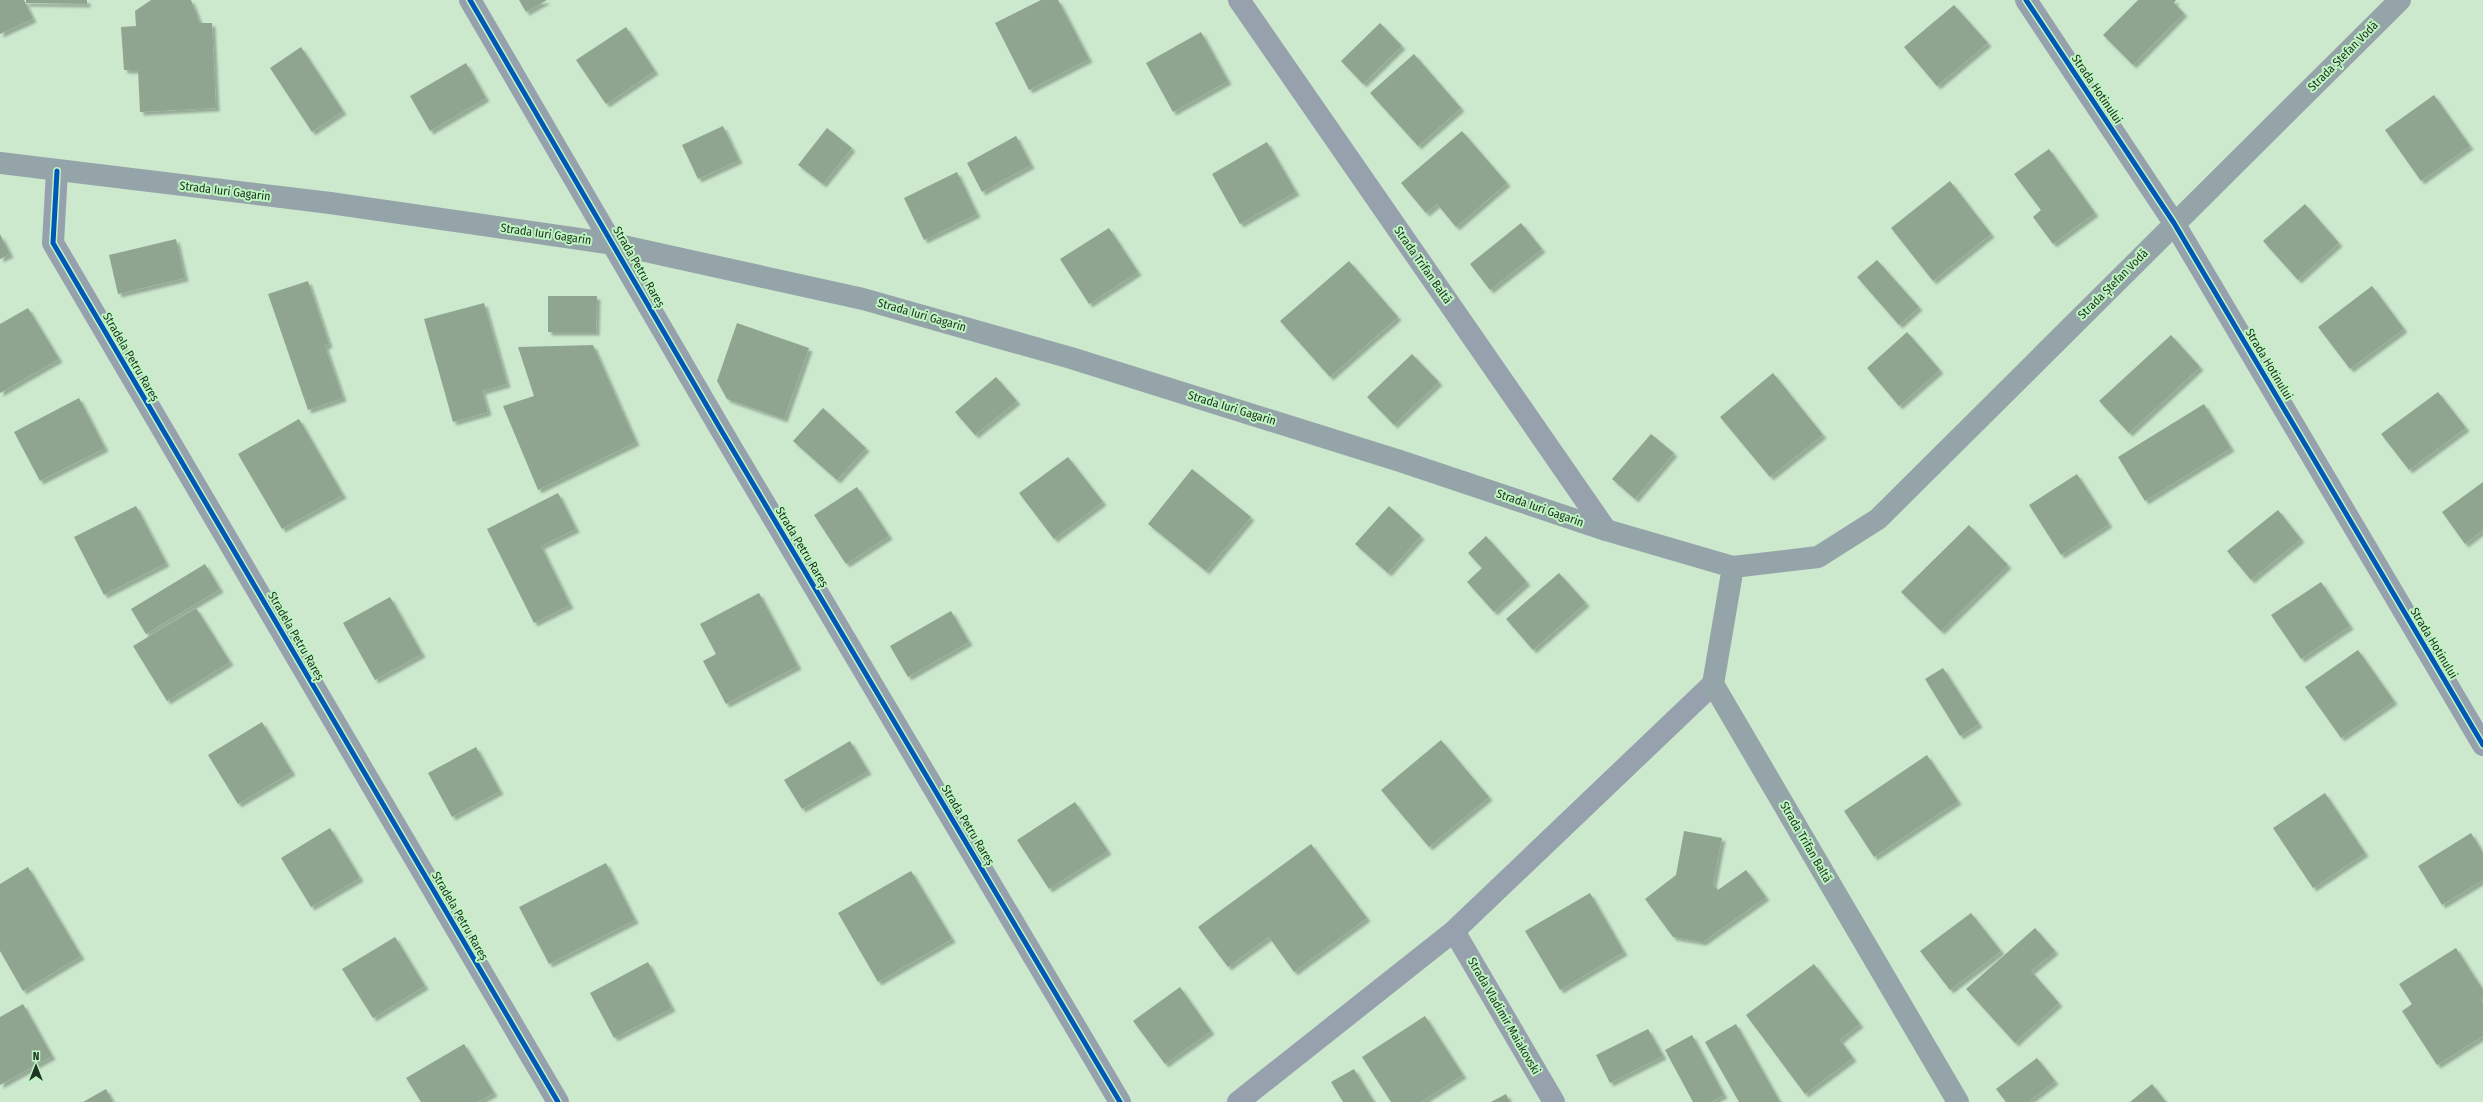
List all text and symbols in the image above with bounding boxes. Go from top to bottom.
street label: Strada Ștefan Vodă [2305,18,2382,95]
street label: Strada Hotinului [2069,52,2125,126]
street label: Strada Iuri Gagarin [179,178,271,204]
street label: Strada Iuri Gagarin [500,221,592,247]
street label: Strada Petru Rareș [609,224,668,310]
street label: Strada Trifan Baltă [1391,224,1455,306]
street label: Strada Ștefan Vodă [2075,246,2152,323]
street label: Strada Iuri Gagarin [876,296,968,334]
street label: Stradela Petru Rareș [99,310,162,404]
street label: Strada Hotinului [2242,326,2296,402]
street label: Strada Iuri Gagarin [1186,388,1278,428]
street label: Strada Iuri Gagarin [1494,486,1586,530]
street label: Strada Petru Rareș [772,504,831,590]
street label: Stradela Petru Rareș [264,589,327,683]
street label: Strada Hotinului [2407,605,2461,681]
street label: Strada Petru Rareș [938,782,997,868]
street label: Strada Trifan Baltă [1777,799,1835,885]
street label: Stradela Petru Rareș [428,869,491,963]
street label: Strada Vladimir Maiakovski [1465,955,1543,1077]
north arrow [16,1046,56,1086]
text: N [33,1050,39,1063]

